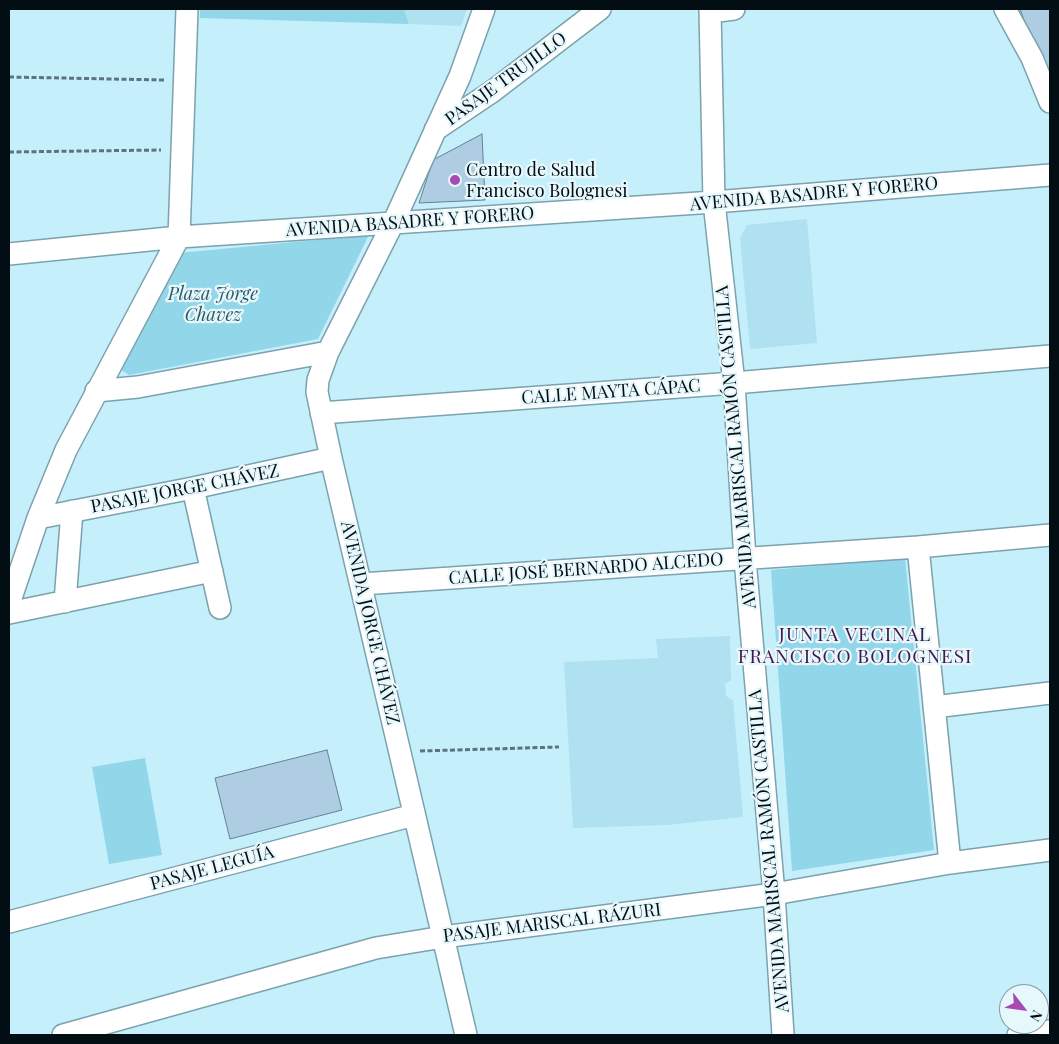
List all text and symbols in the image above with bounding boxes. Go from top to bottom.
street label: PASAJE TRUJILLO [441,28,571,130]
place label: Centro de Salud Francisco Bolognesi [466,159,628,202]
street label: AVENIDA BASADRE Y FORERO [689,172,939,216]
marker: Centro de Salud Francisco Bolognesi [448,173,462,187]
street label: AVENIDA BASADRE Y FORERO [285,203,535,241]
park label: Plaza Jorge Chavez [168,283,258,326]
street label: AVENIDA MARISCAL RAMÓN CASTILLA [711,284,761,610]
street label: CALLE MAYTA CÁPAC [521,375,701,409]
street label: PASAJE JORGE CHÁVEZ [89,460,281,518]
street label: AVENIDA JORGE CHÁVEZ [336,519,404,727]
street label: CALLE JOSÉ BERNARDO ALCEDO [448,549,724,589]
district label: JUNTA VECINAL FRANCISCO BOLOGNESI [735,624,975,668]
street label: AVENIDA MARISCAL RAMÓN CASTILLA [744,688,794,1014]
street label: PASAJE LEGUÍA [148,841,276,895]
street label: PASAJE MARISCAL RÁZURI [442,899,662,947]
north arrow [999,984,1049,1034]
text: N [1026,1007,1047,1025]

